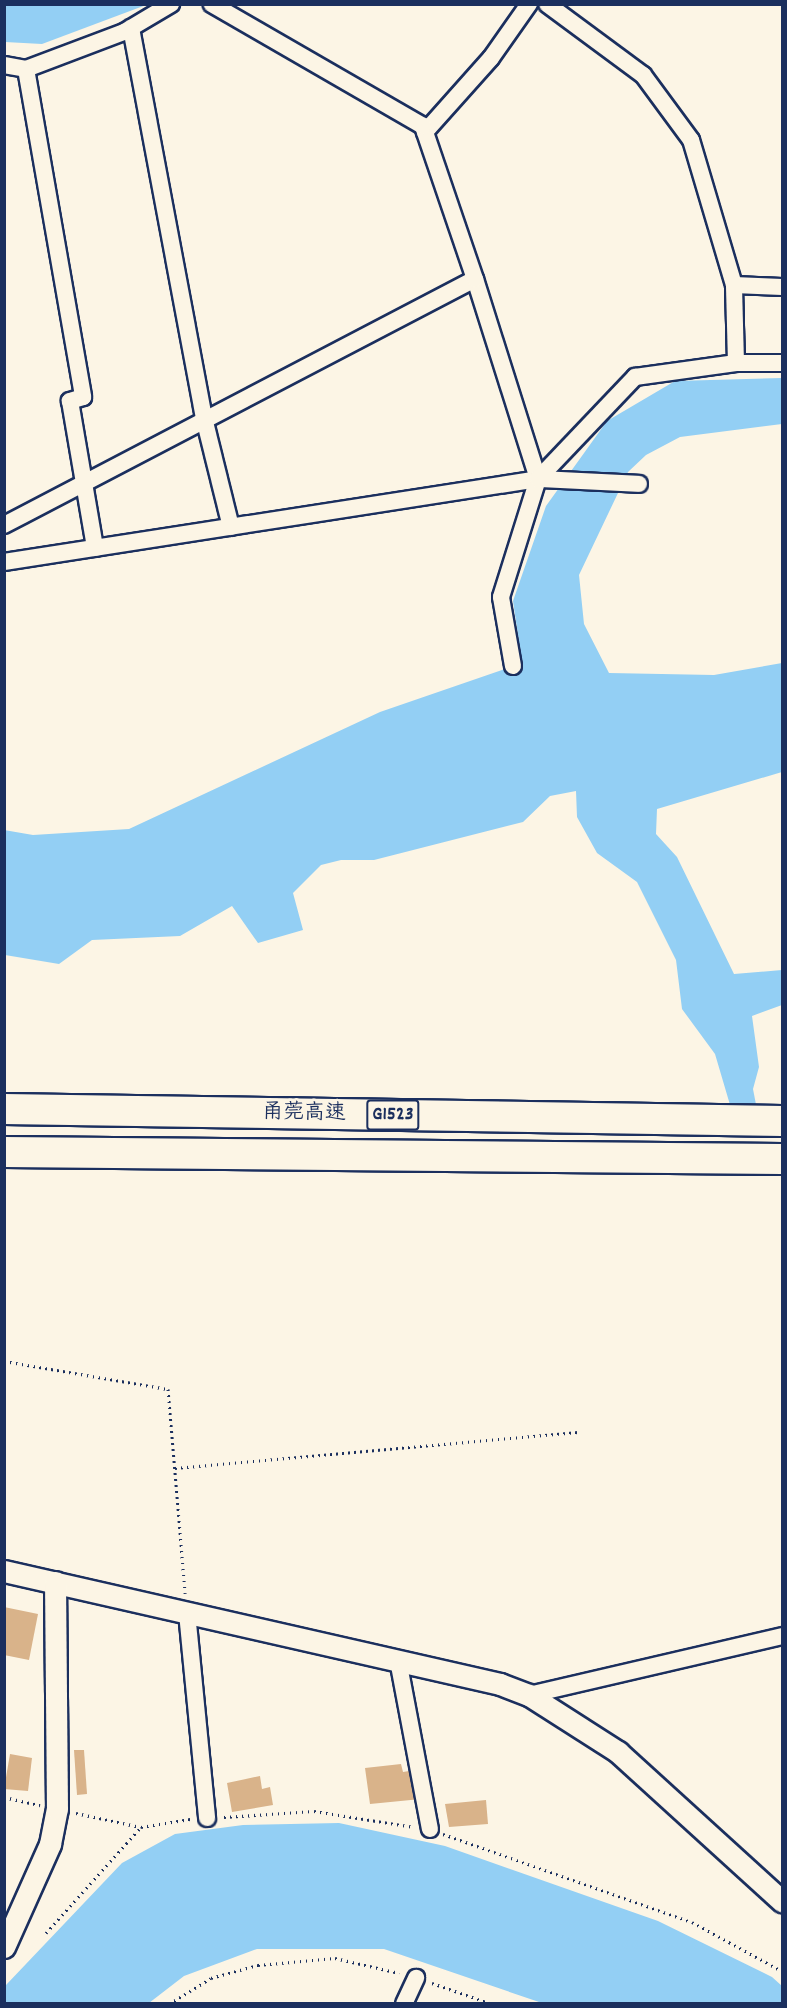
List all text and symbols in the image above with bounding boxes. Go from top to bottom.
road number: G1523 [366,1098,420,1132]
street label: 甬莞高速 [262,1101,346,1127]

